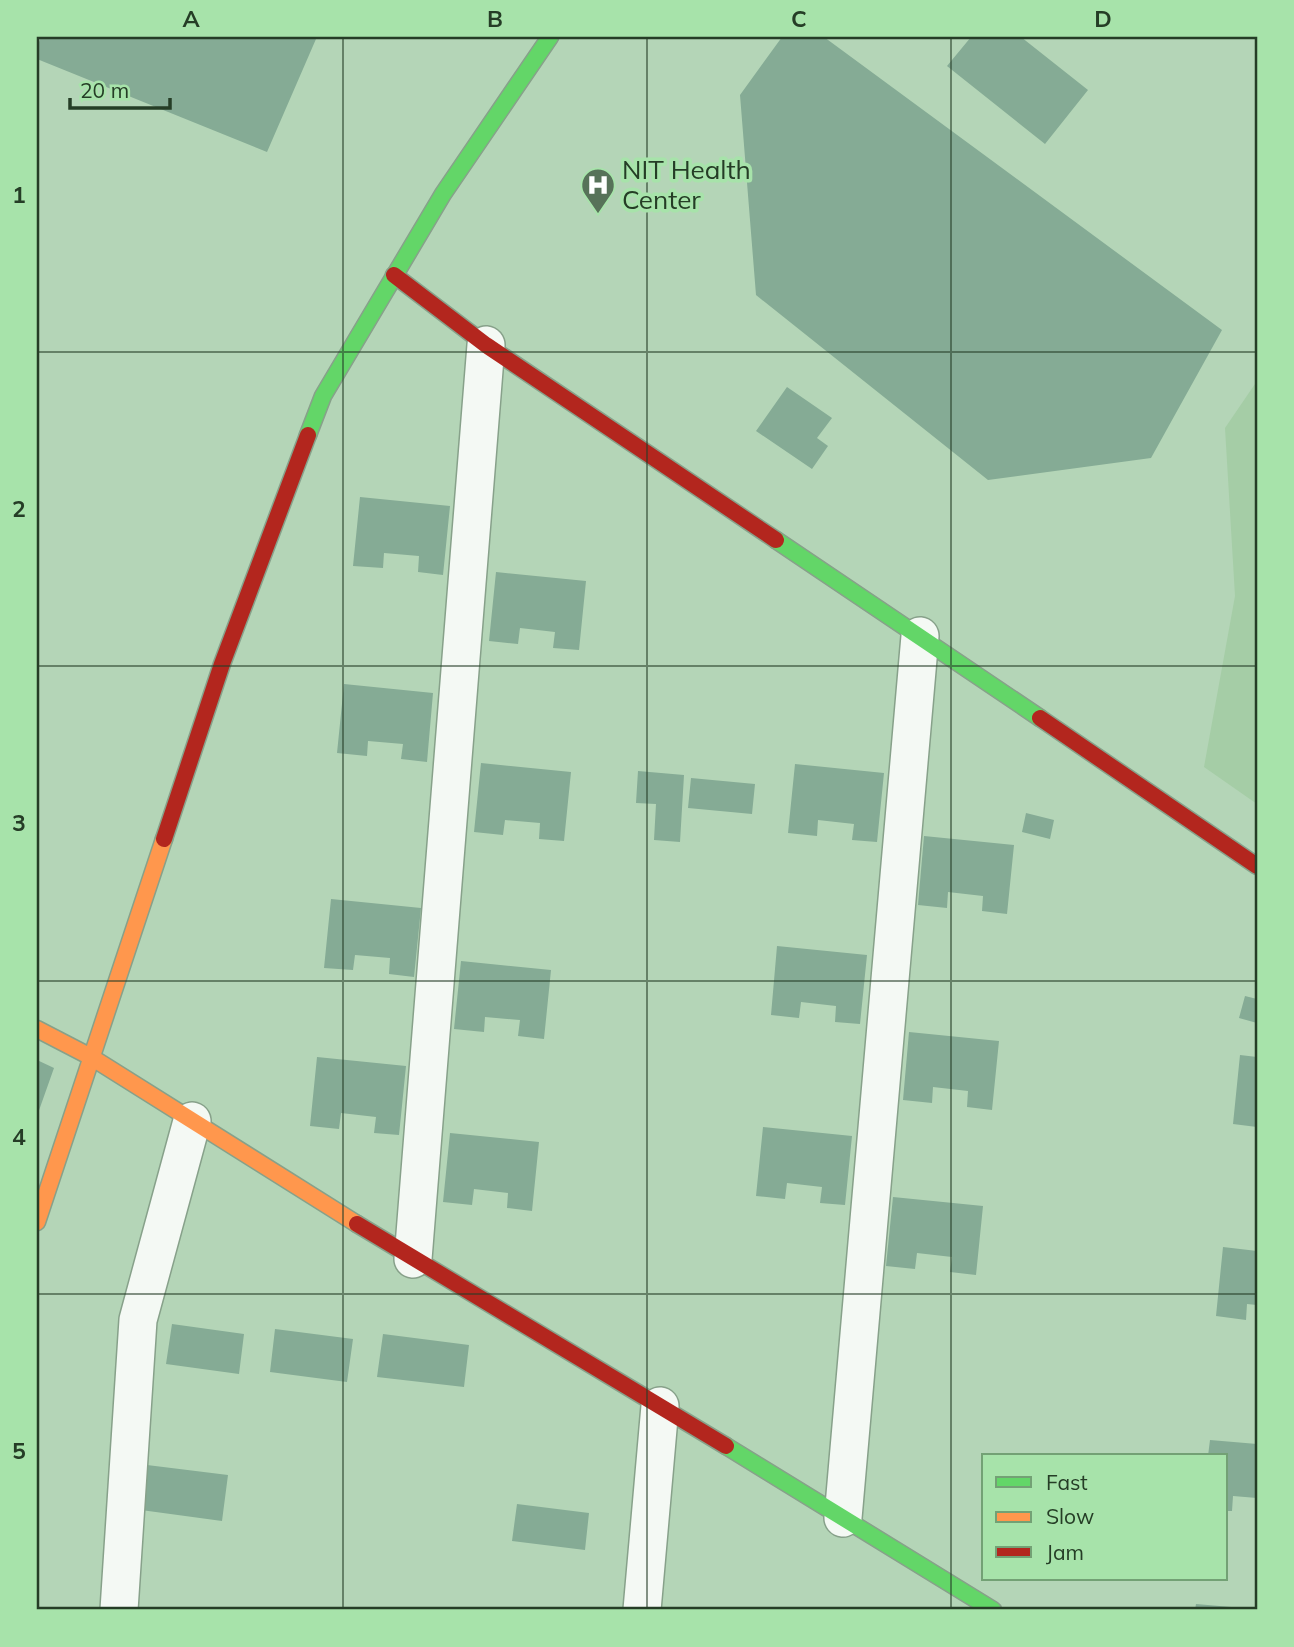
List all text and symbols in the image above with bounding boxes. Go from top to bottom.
text: A [182,4,200,33]
text: B [487,4,503,33]
text: C [791,4,807,33]
text: D [1094,4,1112,33]
scale bar [70,66,170,110]
text: 20 m [80,77,129,103]
place label: NIT Health Center [622,153,751,216]
hospital icon: NIT Health Center [579,166,617,215]
text: 1 [12,180,26,209]
text: 2 [12,494,26,523]
text: 3 [12,808,26,837]
text: 4 [12,1122,26,1151]
text: 5 [12,1436,26,1465]
legend [982,1454,1228,1580]
text: Fast [1046,1469,1088,1495]
text: Slow [1046,1503,1094,1529]
text: Jam [1046,1539,1084,1565]

